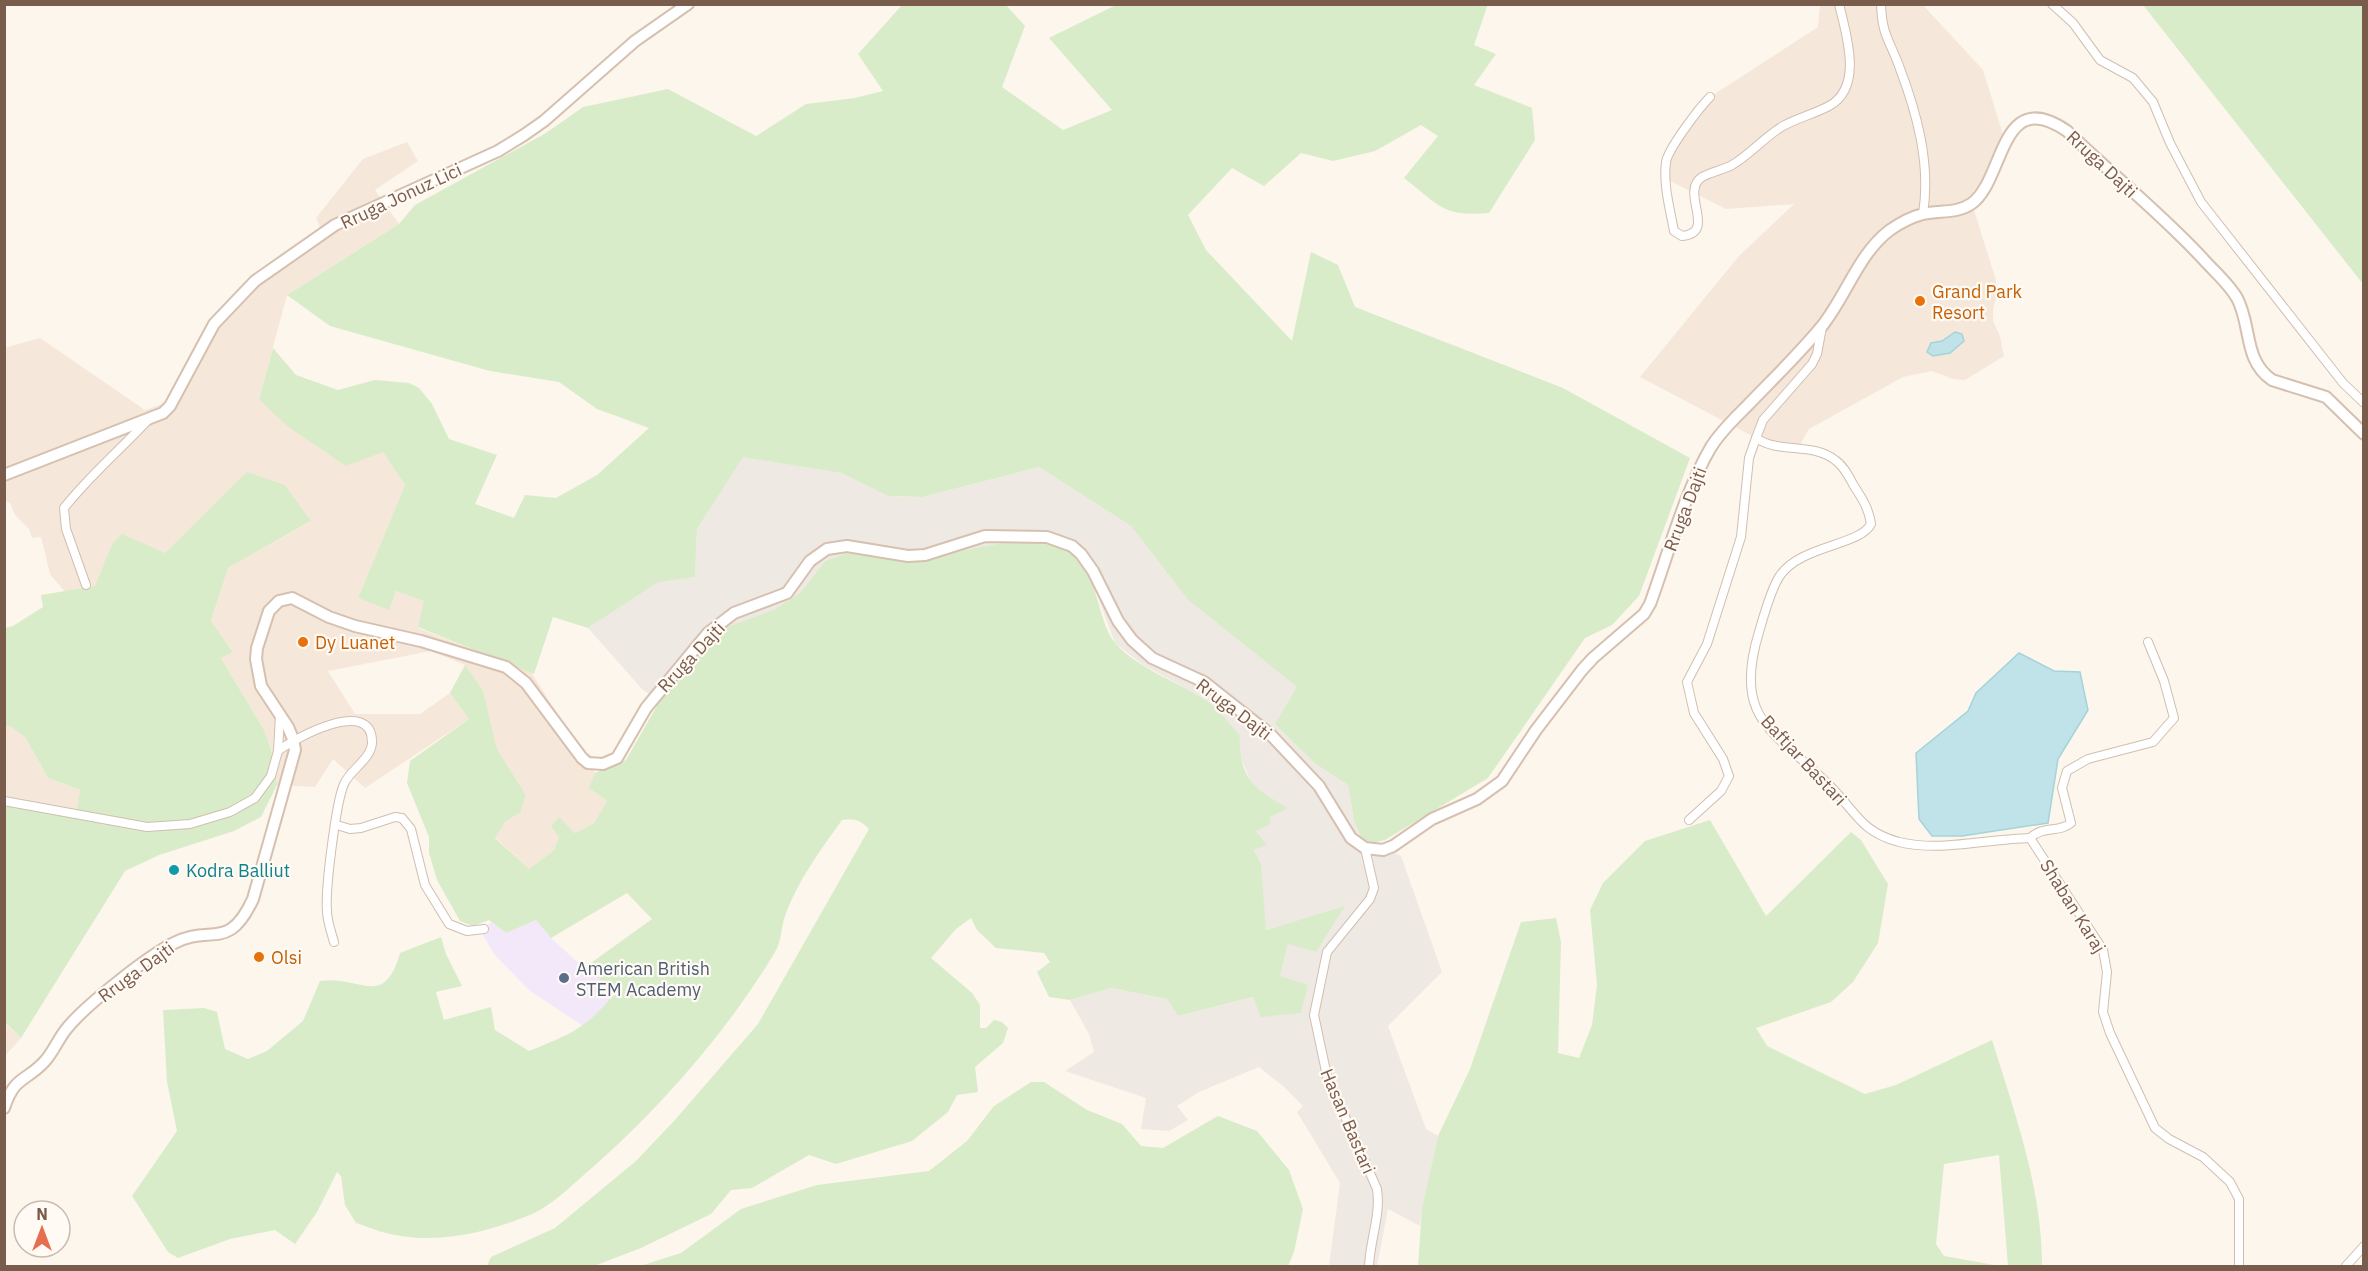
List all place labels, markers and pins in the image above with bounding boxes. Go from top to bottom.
place label: Grand Park Resort [1932,280,2023,324]
marker: Grand Park Resort [1913,294,1927,308]
place label: Dy Luanet [315,631,395,654]
marker: Dy Luanet [296,635,310,649]
place label: Kodra Balliut [186,859,290,882]
marker: Kodra Balliut [167,863,181,877]
place label: Olsi [271,946,302,969]
marker: Olsi [252,950,266,964]
place label: American British STEM Academy [576,957,710,1001]
marker: American British STEM Academy [557,971,571,985]

